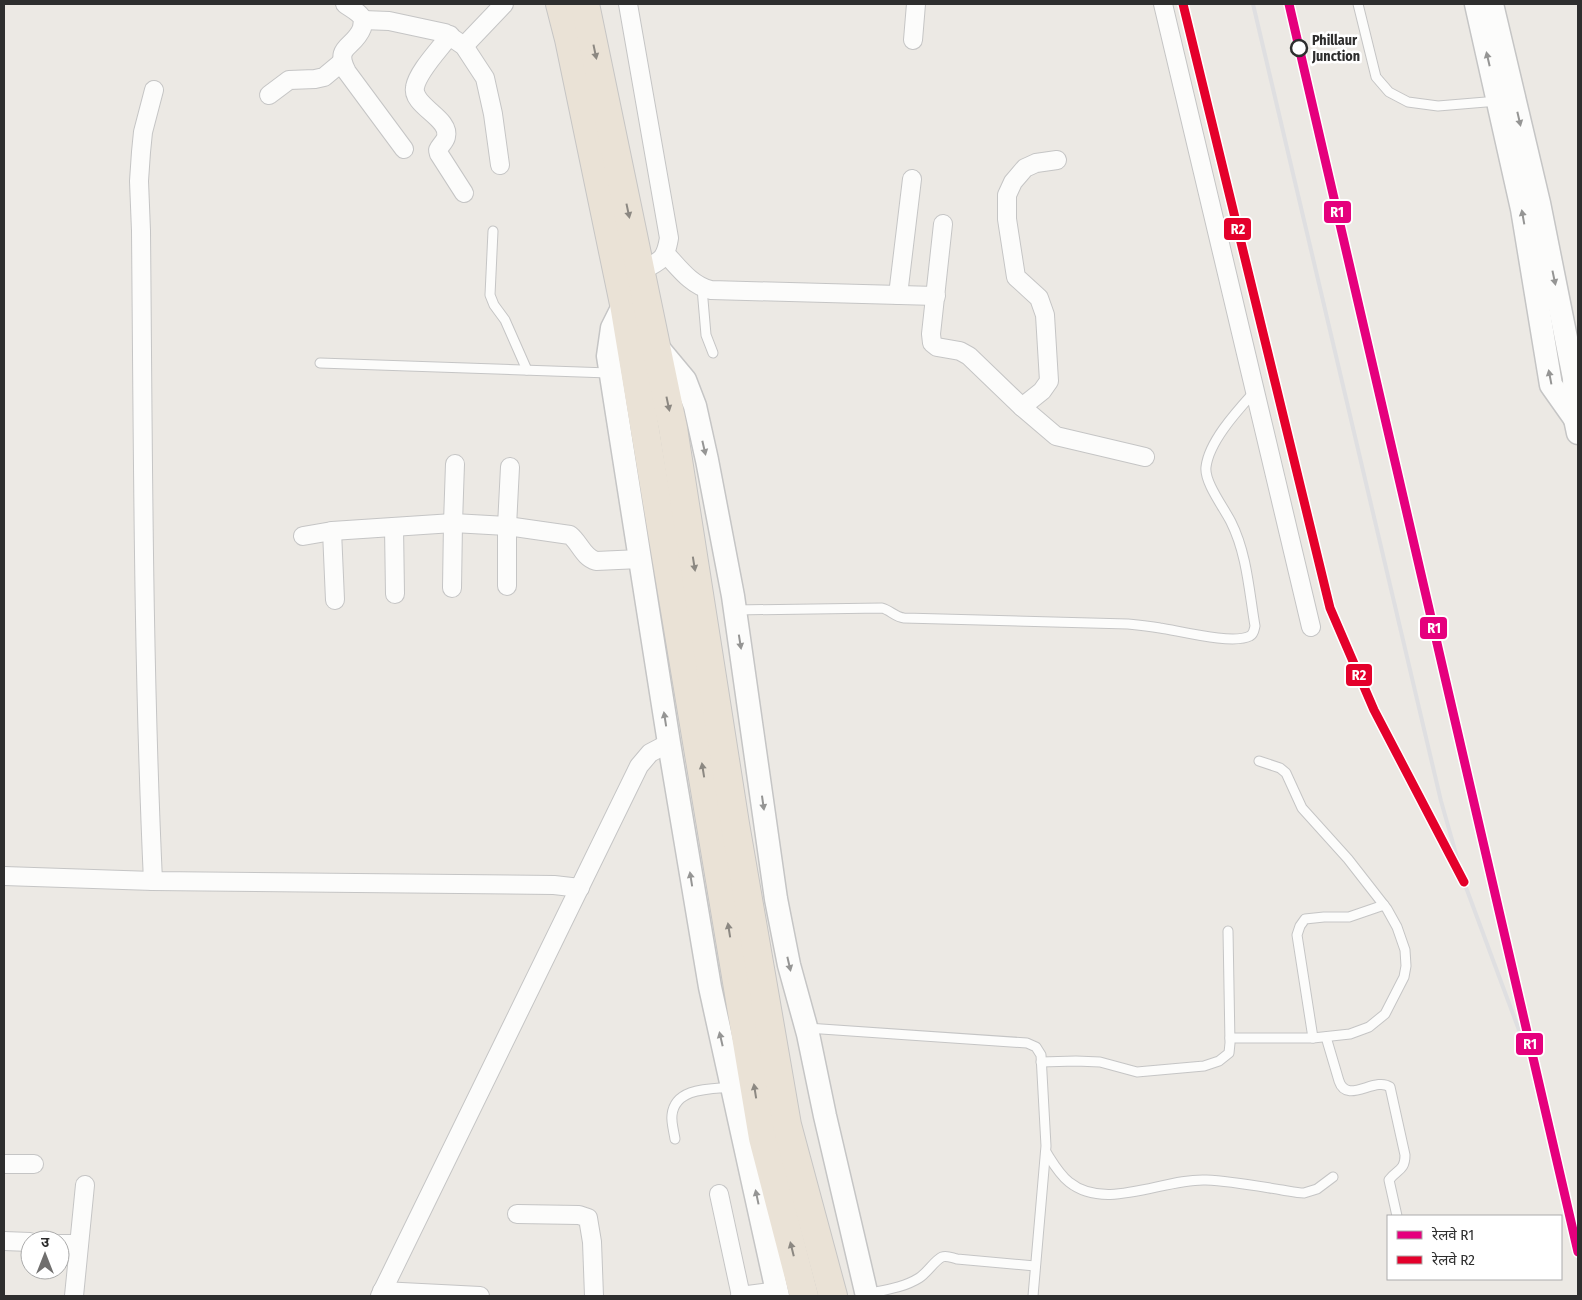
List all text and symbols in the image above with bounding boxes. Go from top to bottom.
place label: Phillaur Junction [1311,32,1360,65]
marker: Phillaur Junction [1290,39,1308,57]
one-way arrow [591,44,599,59]
one-way arrow [1484,51,1492,66]
one-way arrow [1515,112,1523,127]
line badge: R1 [1323,200,1352,224]
one-way arrow [624,203,632,219]
text: R1 [1330,204,1344,221]
one-way arrow [1519,209,1527,225]
line badge: R2 [1223,217,1252,241]
text: R2 [1231,221,1246,238]
one-way arrow [1550,271,1558,286]
one-way arrow [1546,369,1554,385]
one-way arrow [664,396,672,412]
one-way arrow [701,441,709,457]
one-way arrow [690,557,698,573]
line badge: R1 [1419,616,1448,640]
text: R1 [1427,620,1441,637]
one-way arrow [736,635,744,651]
line badge: R2 [1345,663,1373,687]
text: R2 [1352,667,1367,684]
one-way arrow [661,710,669,726]
one-way arrow [698,762,706,778]
one-way arrow [759,796,767,812]
one-way arrow [687,871,695,887]
one-way arrow [725,922,733,938]
one-way arrow [785,956,793,971]
one-way arrow [717,1031,725,1046]
line badge: R1 [1515,1032,1544,1056]
text: R1 [1523,1036,1537,1053]
one-way arrow [751,1082,759,1098]
one-way arrow [752,1189,760,1205]
legend [1387,1215,1562,1280]
text: रेलवे R1 [1431,1226,1474,1244]
north arrow [20,1230,70,1280]
text: उ [41,1234,50,1251]
one-way arrow [788,1242,796,1257]
text: रेलवे R2 [1431,1251,1475,1269]

